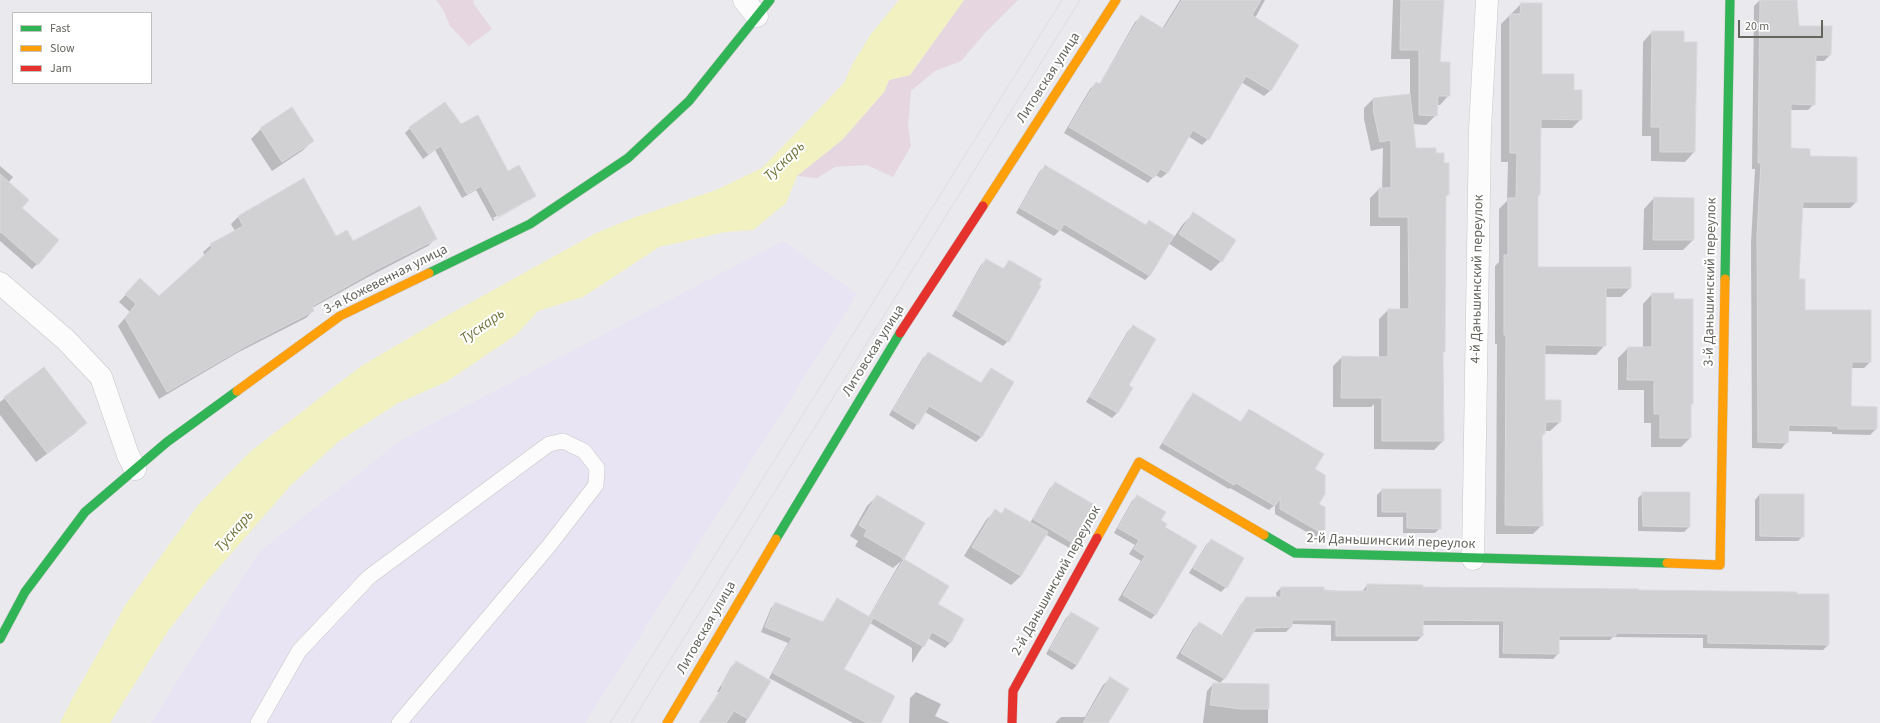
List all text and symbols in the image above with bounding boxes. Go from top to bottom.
legend [12,12,152,84]
scale bar [1740,12,1825,38]
text: 20 m [1745,18,1769,35]
text: Fast [50,20,70,37]
street label: Литовская улица [1013,30,1085,126]
text: Slow [50,40,75,57]
text: Jam [50,60,72,77]
water label: Тускарь [761,138,809,186]
street label: 4-й Даньшинский переулок [1468,194,1488,364]
street label: 3-й Даньшинский переулок [1701,197,1721,367]
street label: 3-я Кожевенная улица [321,241,451,319]
street label: Литовская улица [839,302,909,400]
water label: Тускарь [457,305,509,349]
street label: 2-й Даньшинский переулок [1009,503,1105,659]
water label: Тускарь [212,507,258,557]
street label: 2-й Даньшинский переулок [1306,531,1476,553]
street label: Литовская улица [674,578,740,678]

